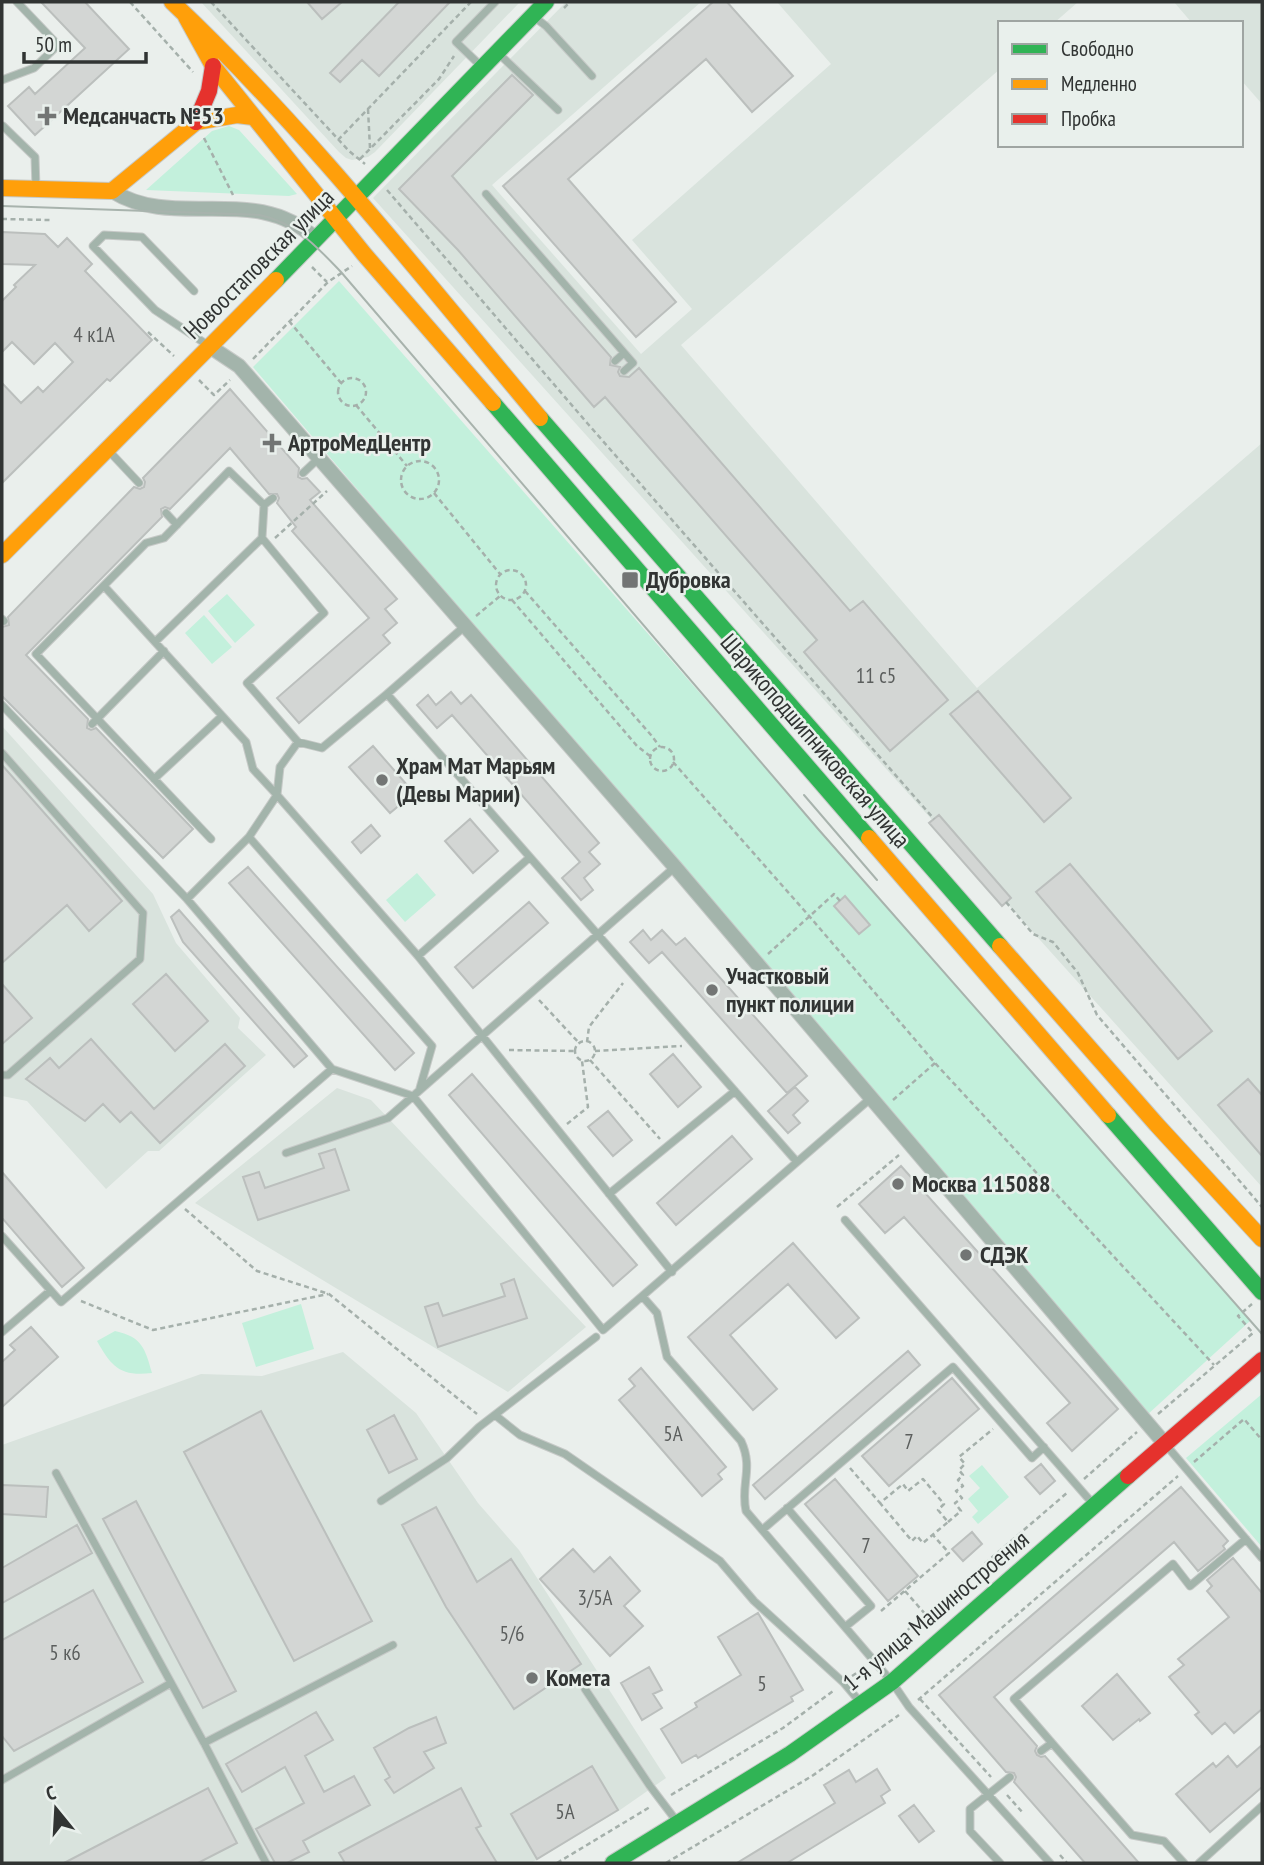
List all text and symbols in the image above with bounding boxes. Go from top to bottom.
scale bar [24,21,147,65]
legend [998,21,1243,147]
text: 50 m [35,31,72,58]
text: Свободно [1061,35,1134,62]
text: Медленно [1061,70,1137,97]
place label: Медсанчасть №53 [63,100,224,131]
text: Пробка [1061,105,1116,132]
marker: Медсанчасть №53 [37,106,57,126]
street label: Новоостаповская улица [177,182,340,345]
house number: 4 к1А [73,321,115,348]
place label: АртроМедЦентр [287,427,431,458]
marker: АртроМедЦентр [262,433,282,453]
place label: Дубровка [646,564,731,595]
marker: Дубровка [620,570,640,590]
street label: Шарикоподшипниковская улица [714,627,917,854]
house number: 11 с5 [856,662,896,689]
place label: Храм Мат Марьям (Девы Марии) [396,750,555,809]
marker: Храм Мат Марьям (Девы Марии) [374,772,390,788]
place label: Участковый пункт полиции [725,960,854,1019]
marker: Участковый пункт полиции [704,982,720,998]
place label: Москва 115088 [912,1168,1051,1199]
marker: Москва 115088 [890,1176,906,1192]
place label: СДЭК [980,1239,1029,1270]
marker: СДЭК [958,1247,974,1263]
house number: 5А [663,1420,683,1447]
house number: 7 [904,1428,914,1455]
street label: 1-я улица Машиностроения [836,1524,1035,1698]
house number: 7 [861,1532,871,1559]
house number: 3/5А [577,1584,613,1611]
house number: 5/6 [499,1620,525,1647]
house number: 5 к6 [49,1639,81,1666]
place label: Комета [546,1662,610,1693]
marker: Комета [524,1670,540,1686]
house number: 5 [757,1670,767,1697]
north arrow [21,1774,91,1844]
text: С [43,1780,59,1806]
house number: 5А [555,1798,575,1825]

